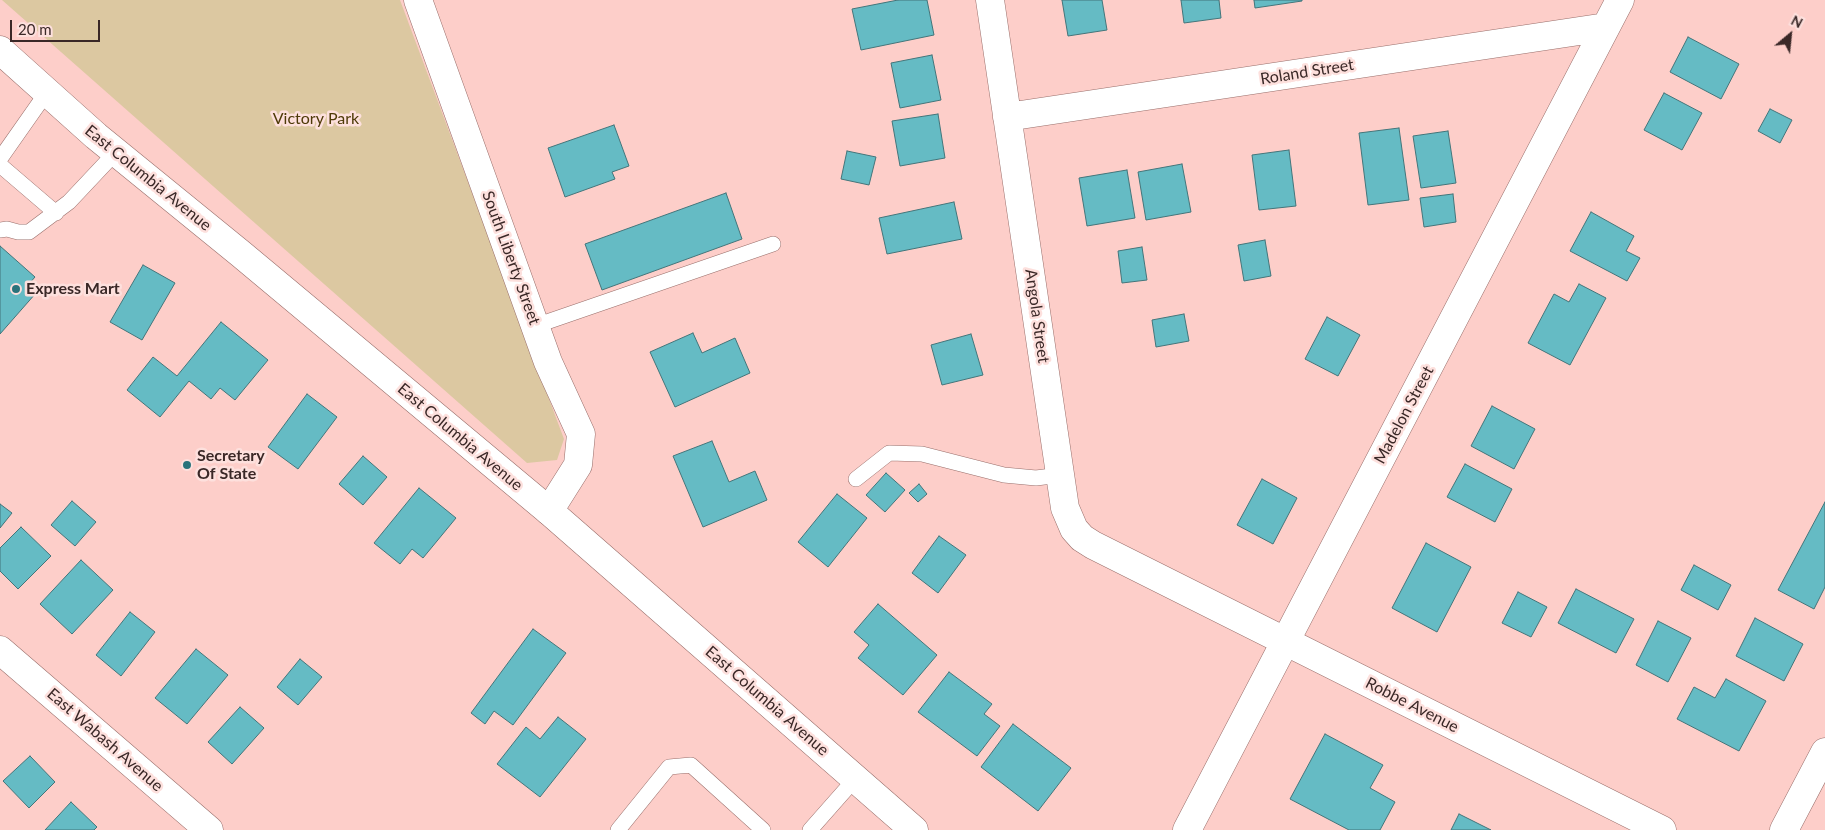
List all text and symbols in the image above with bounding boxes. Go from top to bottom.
scale bar [12,10,102,42]
north arrow [1765,10,1815,60]
text: N [1789,11,1806,31]
text: 20 m [18,20,52,38]
street label: Roland Street [1259,55,1355,89]
park label: Victory Park [273,109,359,129]
street label: East Columbia Avenue [81,121,215,235]
street label: South Liberty Street [478,189,544,327]
street label: Angola Street [1021,268,1053,364]
place label: Express Mart [26,279,120,299]
marker: Express Mart [10,283,22,295]
street label: Madelon Street [1370,363,1438,467]
street label: East Columbia Avenue [394,379,526,495]
place label: Secretary Of State [197,446,265,484]
marker: Secretary Of State [181,459,193,471]
street label: East Columbia Avenue [701,642,833,760]
street label: Robbe Avenue [1362,673,1462,737]
street label: East Wabash Avenue [43,684,167,796]

